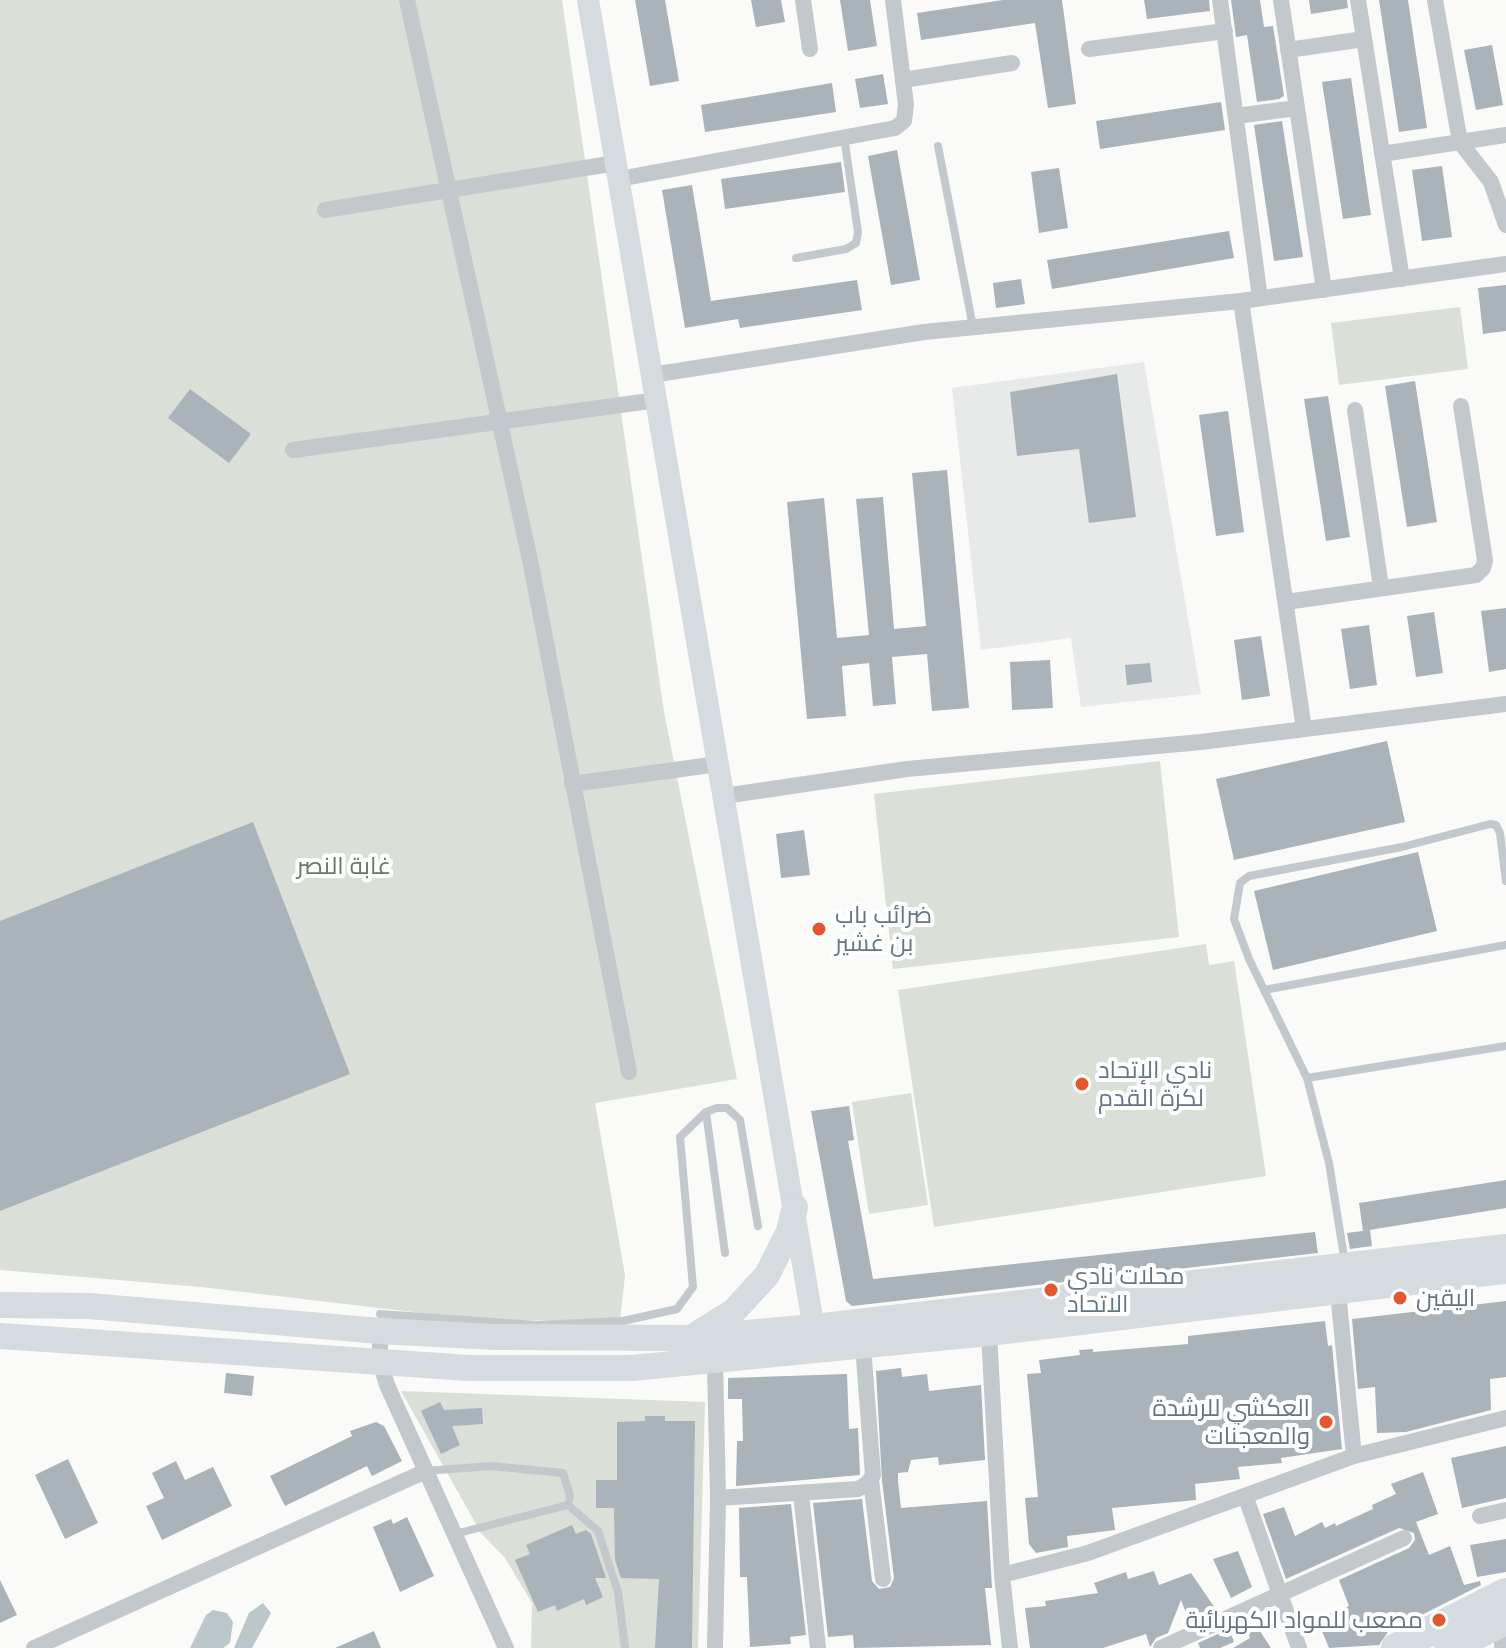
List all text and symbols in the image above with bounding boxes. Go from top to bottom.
park label: غابة النصر [297,852,391,880]
place label: ضرائب باب بن غشير [835,901,932,957]
marker: ضرائب باب بن غشير [810,920,828,938]
place label: نادي الإتحاد لكرة القدم [1098,1056,1212,1112]
marker: نادي الإتحاد لكرة القدم [1073,1075,1091,1093]
place label: محلات نادي الاتحاد [1067,1262,1185,1318]
marker: محلات نادي الاتحاد [1042,1281,1060,1299]
place label: اليقين [1416,1284,1475,1312]
marker: اليقين [1391,1289,1409,1307]
place label: العكشي للرشدة والمعجنات [1152,1394,1310,1450]
marker: العكشي للرشدة والمعجنات [1317,1413,1335,1431]
place label: مصعب للمواد الكهربائية [1185,1606,1423,1634]
marker: مصعب للمواد الكهربائية [1430,1611,1448,1629]

